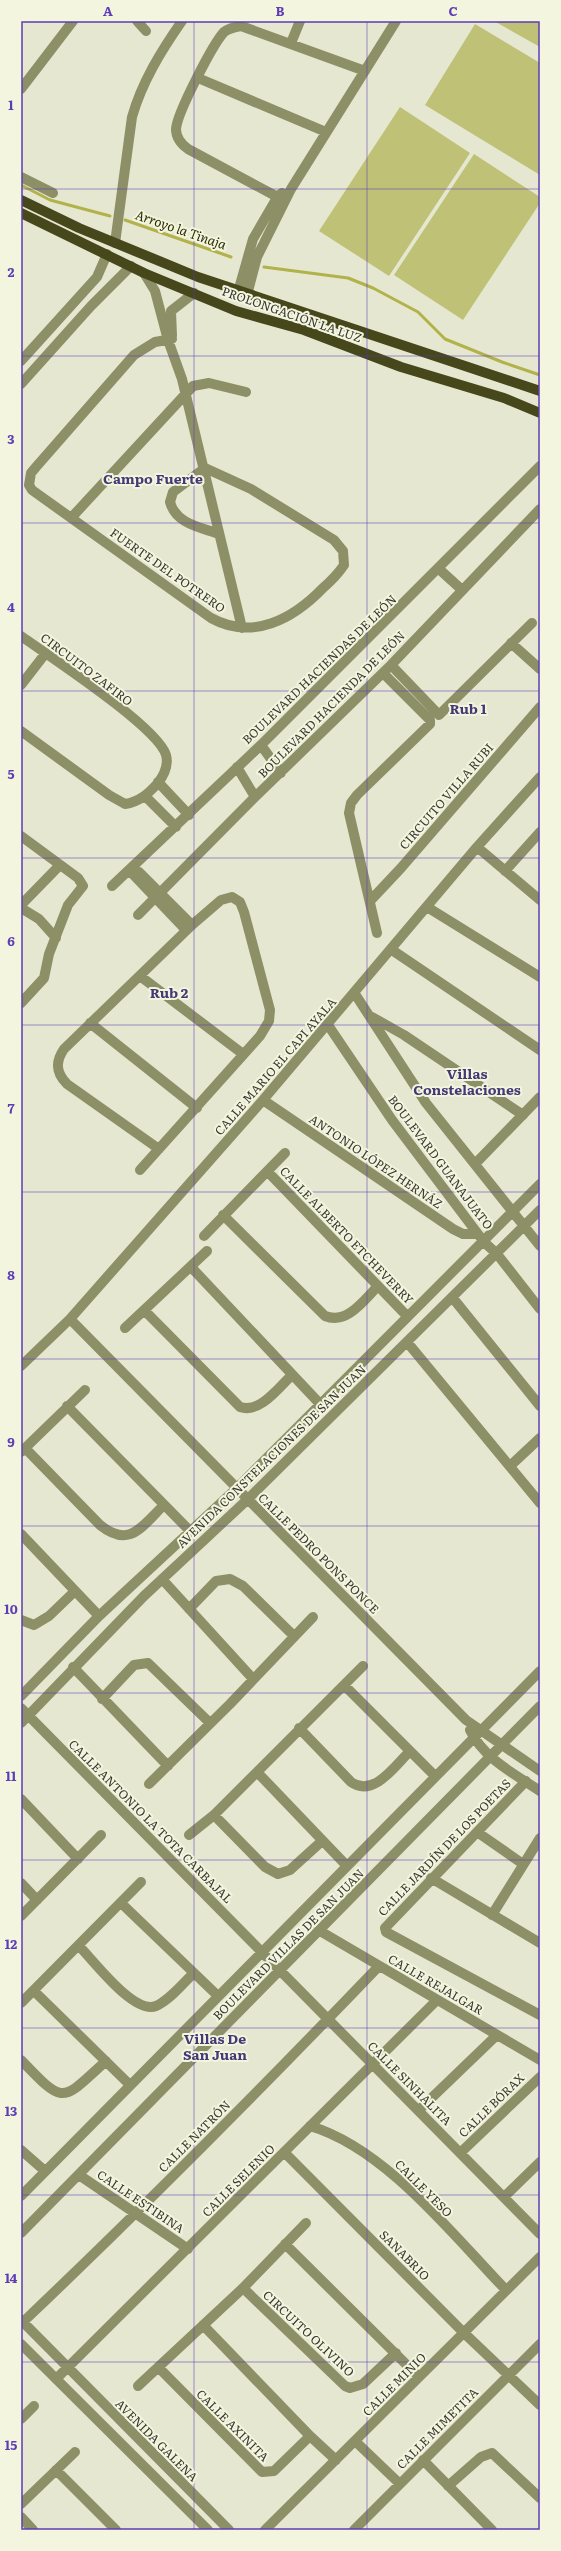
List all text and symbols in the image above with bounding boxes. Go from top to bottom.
text: A [103,1,113,20]
text: B [276,1,285,20]
text: C [448,1,458,20]
text: 1 [8,95,14,114]
water label: Arroyo la Tinaja [133,205,230,254]
text: 2 [8,262,15,281]
street label: PROLONGACIÓN LA LUZ [220,282,364,346]
text: 3 [7,429,15,448]
district label: Campo Fuerte [103,468,203,488]
street label: FUERTE DEL POTRERO [107,523,229,617]
street label: BOULEVARD HACIENDAS DE LEÓN [238,590,400,748]
text: 4 [7,597,15,616]
street label: BOULEVARD HACIENDA DE LEÓN [253,626,409,782]
street label: CIRCUITO ZAFIRO [37,628,137,710]
district label: Rub 1 [450,698,487,718]
street label: CIRCUITO VILLA RUBI [395,739,497,853]
text: 5 [7,764,15,783]
text: 6 [7,931,15,950]
district label: Rub 2 [150,982,189,1002]
street label: CALLE MARIO EL CAPI AYALA [210,993,340,1139]
district label: Villas Constelaciones [413,1063,521,1099]
street label: BOULEVARD GUANAJUATO [384,1091,498,1233]
text: 7 [7,1098,15,1117]
street label: ANTONIO LÓPEZ HERNÁZ [306,1110,446,1213]
street label: CALLE ALBERTO ETCHEVERRY [276,1162,418,1308]
text: 8 [7,1265,15,1284]
street label: AVENIDA CONSTELACIONES DE SAN JUAN [172,1360,370,1552]
text: 9 [7,1432,15,1451]
street label: CALLE PEDRO PONS PONCE [255,1489,384,1618]
text: 10 [4,1599,18,1618]
street label: CALLE ANTONIO LA TOTA CARBAJAL [65,1735,237,1907]
text: 11 [6,1766,17,1785]
street label: CALLE JARDÍN DE LOS POETAS [373,1774,515,1920]
street label: BOULEVARD VILLAS DE SAN JUAN [208,1864,368,2024]
text: 12 [5,1934,17,1953]
street label: CALLE REJALGAR [385,1949,487,2019]
district label: Villas De San Juan [183,2028,247,2064]
street label: CALLE SINHALITA [364,2037,456,2129]
street label: CALLE BÓRAX [454,2069,528,2141]
street label: CALLE NATRÓN [154,2096,234,2176]
text: 13 [5,2101,17,2120]
street label: CALLE SELENIO [198,2140,278,2220]
street label: CALLE YESO [391,2155,457,2221]
street label: CALLE ESTIBINA [94,2165,188,2237]
street label: SANABRIO [376,2226,434,2284]
text: 14 [5,2268,18,2287]
street label: CIRCUITO OLIVINO [259,2286,359,2380]
street label: CALLE MINIO [358,2348,430,2420]
street label: CALLE MIMETITA [392,2383,482,2473]
street label: CALLE AXINITA [193,2385,273,2465]
street label: AVENIDA GALENA [112,2395,202,2485]
text: 15 [5,2435,17,2454]

